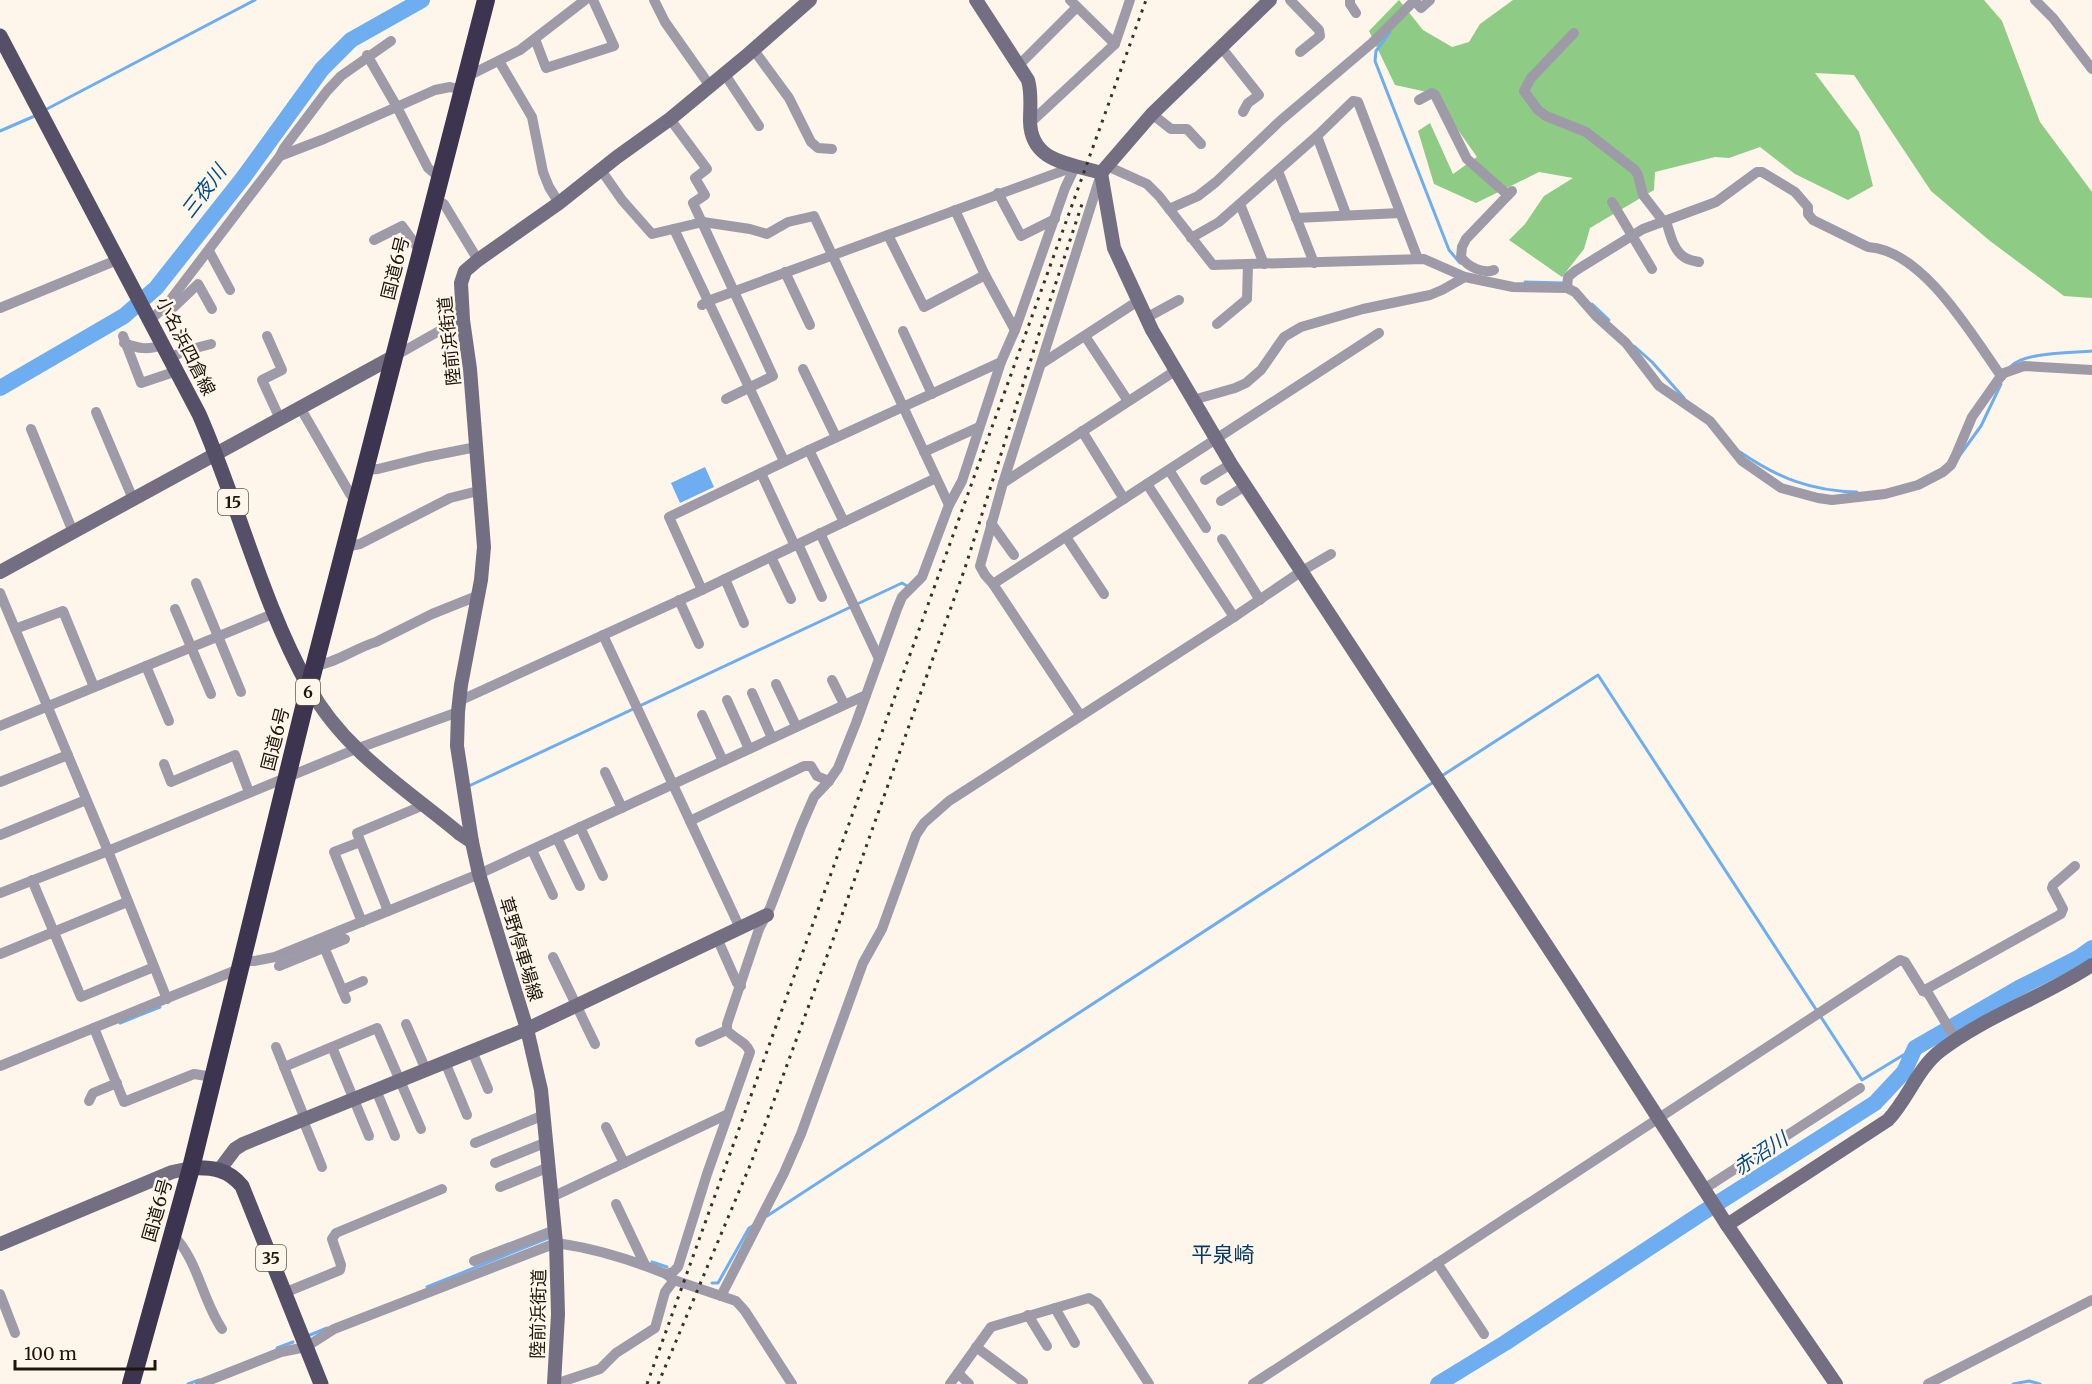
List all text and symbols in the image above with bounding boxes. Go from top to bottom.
water label: 三夜川 [175,158,232,222]
street label: 国道6号 [376,234,414,302]
street label: 小名浜四倉線 [151,293,221,399]
street label: 陸前浜街道 [433,295,465,387]
road number: 15 [218,489,248,515]
road number: 6 [296,679,320,705]
street label: 国道6号 [256,705,294,773]
street label: 草野停車場線 [494,894,548,1004]
water label: 赤沼川 [1728,1125,1794,1180]
street label: 国道6号 [137,1176,177,1244]
district label: 平泉崎 [1192,1241,1255,1268]
road number: 35 [256,1245,286,1271]
street label: 陸前浜街道 [526,1269,550,1359]
scale bar [15,1333,154,1371]
text: 100 m [24,1342,77,1365]

